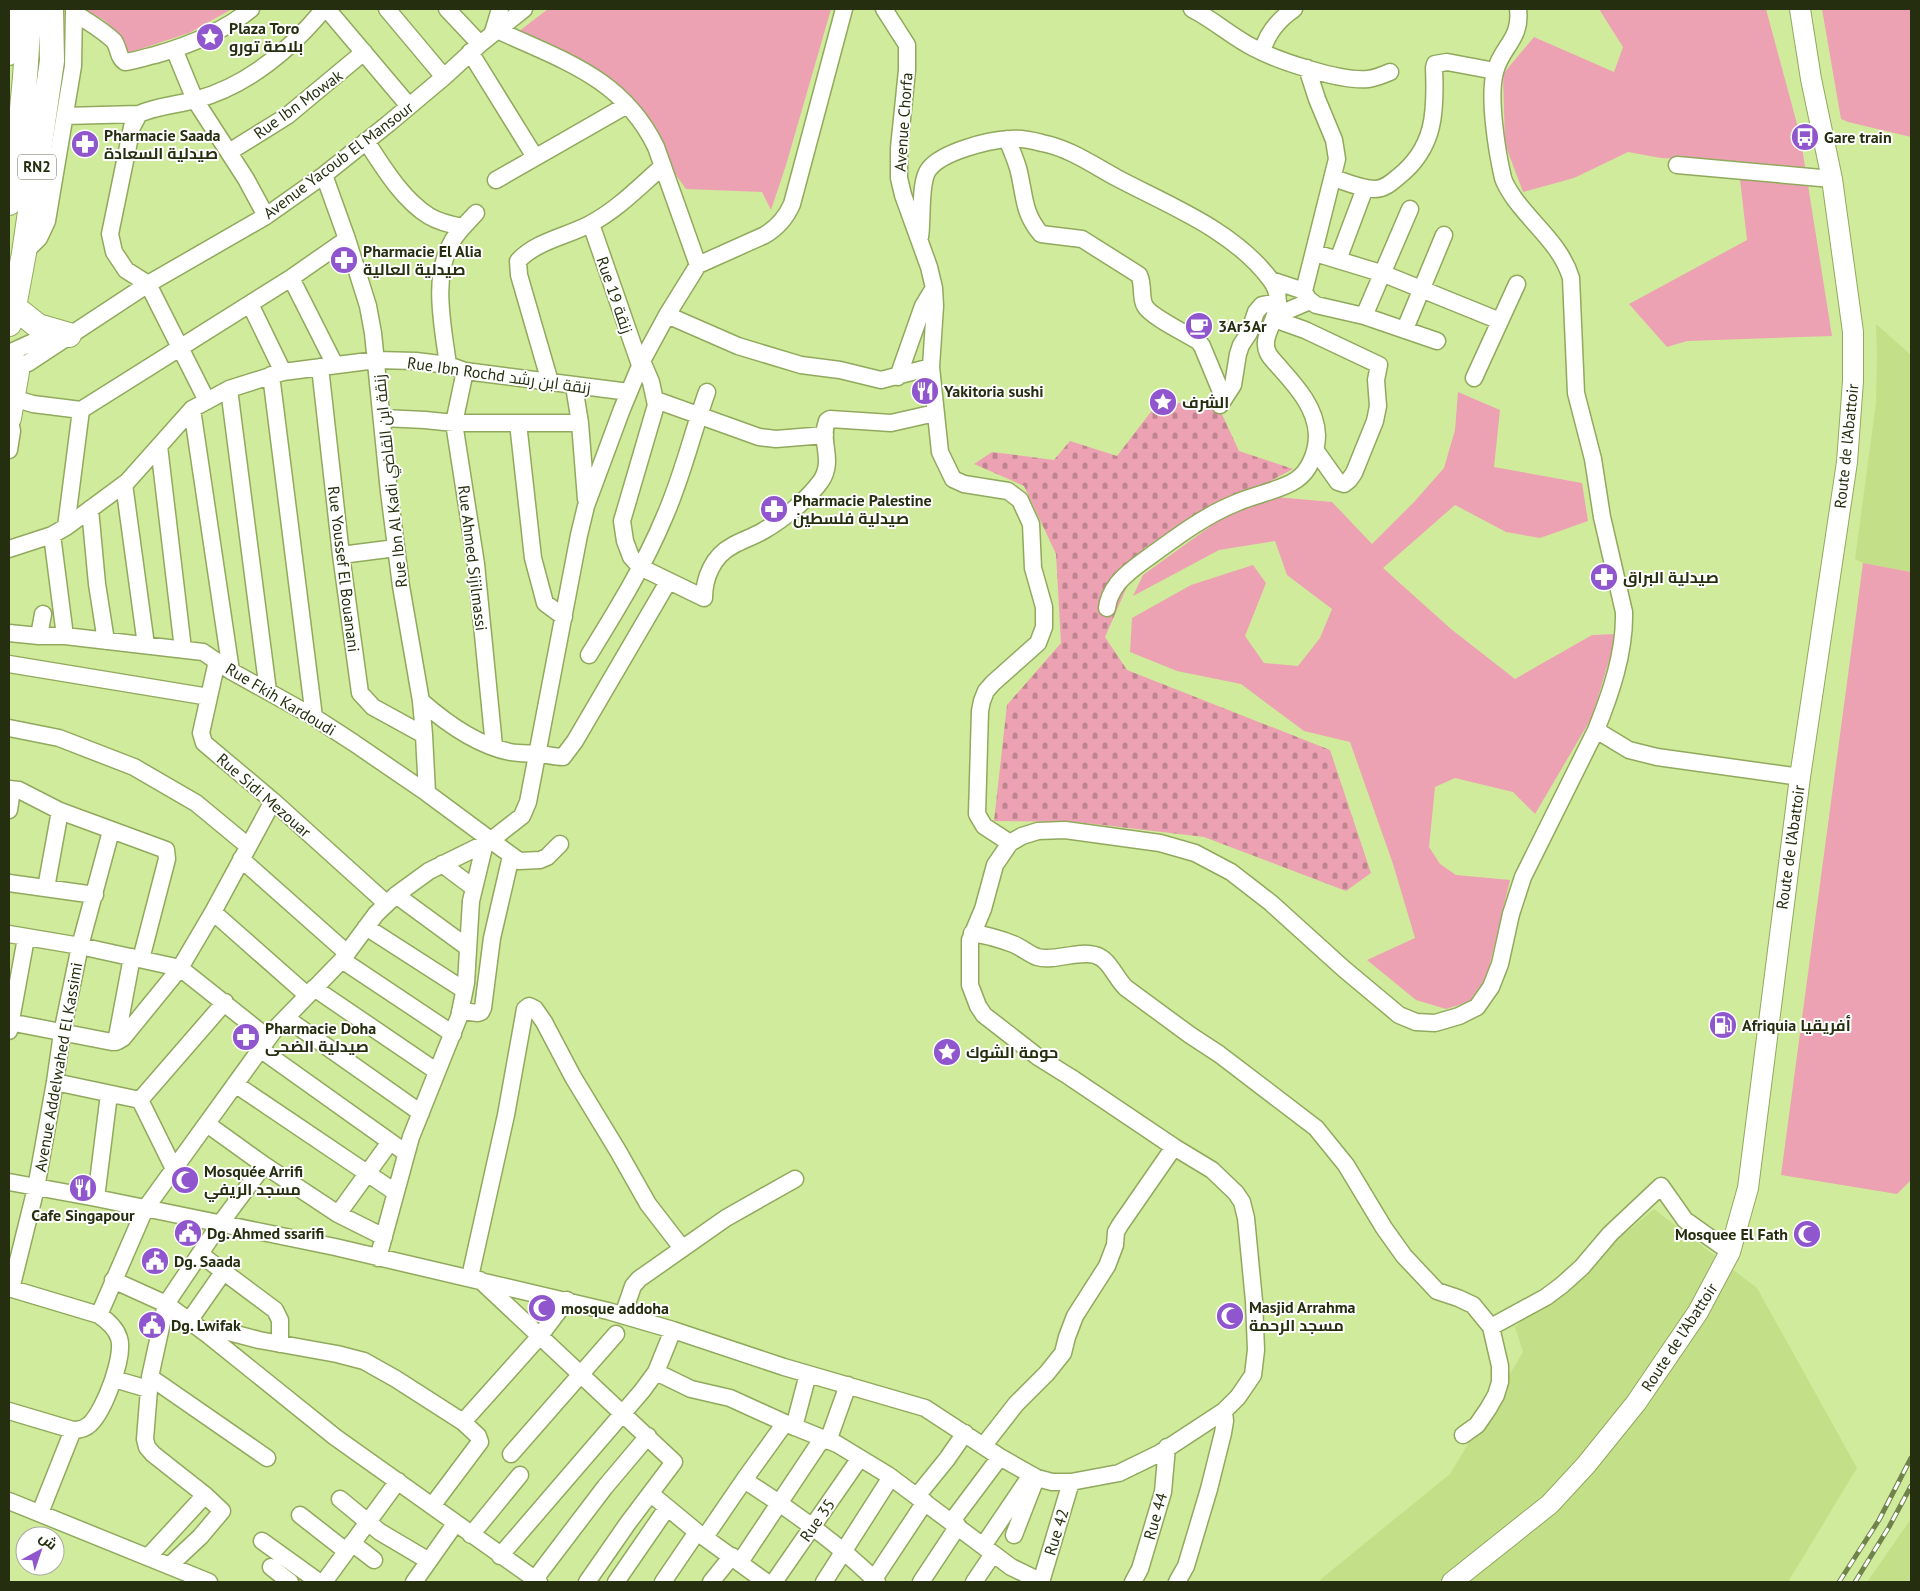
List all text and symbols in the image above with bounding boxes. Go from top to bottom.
place label: Plaza Toro بلاصة تورو [229,18,303,56]
place icon: Plaza Toro بلاصة تورو [195,22,225,52]
street label: Rue Ibn Mowak [250,65,347,143]
street label: Avenue Chorfa [890,72,916,172]
street label: Avenue Yacoub El Mansour [259,97,417,223]
bus stop icon: Gare train [1790,122,1820,152]
place label: Pharmacie Saada صيدلية السعادة [104,125,221,163]
place label: Gare train [1824,127,1892,147]
pharmacy icon: Pharmacie Saada صيدلية السعادة [70,129,100,159]
road number: RN2 [18,154,56,180]
place label: Pharmacie El Alia صيدلية العالية [363,241,482,279]
pharmacy icon: Pharmacie El Alia صيدلية العالية [329,245,359,275]
street label: Rue 19 زنقة [593,254,637,336]
cafe icon: 3Ar3Ar [1184,311,1214,341]
place label: 3Ar3Ar [1218,316,1267,336]
street label: Rue Ibn Rochd زنقة ابن رشد [406,352,592,399]
street label: Rue Ibn Al Kadi زنقة ابن القاضي [369,373,414,589]
restaurant icon: Yakitoria sushi [910,376,940,406]
place label: Yakitoria sushi [943,381,1044,401]
street label: Route de l’Abattoir [1830,382,1863,509]
place icon: الشرف [1148,387,1178,417]
place label: الشرف [1182,392,1229,412]
street label: Rue Ahmed Sijilmassi [454,484,492,632]
street label: Rue Youssef El Bouanani [324,485,364,653]
place label: Pharmacie Palestine صيدلية فلسطين [793,490,932,528]
pharmacy icon: Pharmacie Palestine صيدلية فلسطين [759,494,789,524]
pharmacy icon: صيدلية البراق [1589,562,1619,592]
place label: صيدلية البراق [1623,567,1719,587]
street label: Rue Fkih Kardoudi [222,658,340,740]
street label: Rue Sidi Mezouar [213,749,316,842]
street label: Route de l’Abattoir [1771,783,1809,910]
street label: Avenue Addelwahed El Kassimi [30,961,86,1173]
fuel station icon: Afriquia أفريقيا [1708,1010,1738,1040]
place label: Afriquia أفريقيا [1742,1015,1851,1035]
place label: Pharmacie Doha صيدلية الضحى [265,1018,376,1056]
pharmacy icon: Pharmacie Doha صيدلية الضحى [231,1022,261,1052]
place icon: حومة الشوك [932,1037,962,1067]
place label: حومة الشوك [966,1042,1058,1062]
place label: Mosquée Arrifi مسجد الريفي [204,1161,303,1202]
mosque icon: Mosquée Arrifi مسجد الريفي [170,1165,200,1195]
restaurant icon: Cafe Singapour [68,1173,98,1203]
place label: Cafe Singapour [31,1205,135,1225]
public building icon: Dg. Ahmed ssarifi [173,1218,203,1248]
mosque icon: Mosquee El Fath [1792,1219,1822,1249]
place label: Dg. Ahmed ssarifi [207,1223,324,1243]
place label: Mosquee El Fath [1675,1224,1788,1244]
public building icon: Dg. Saada [140,1246,170,1276]
place label: Dg. Saada [174,1251,241,1271]
street label: Route de l’Abattoir [1636,1279,1722,1395]
mosque icon: mosque addoha [527,1293,557,1323]
place label: Masjid Arrahma مسجد الرحمة [1249,1297,1356,1335]
place label: mosque addoha [561,1298,669,1318]
mosque icon: Masjid Arrahma مسجد الرحمة [1215,1301,1245,1331]
public building icon: Dg. Lwifak [137,1310,167,1340]
place label: Dg. Lwifak [171,1315,241,1335]
street label: Rue 44 [1139,1490,1171,1542]
street label: Rue 35 [795,1495,839,1545]
street label: Rue 42 [1039,1506,1073,1558]
north arrow [15,1526,65,1576]
text: ش [36,1528,61,1554]

